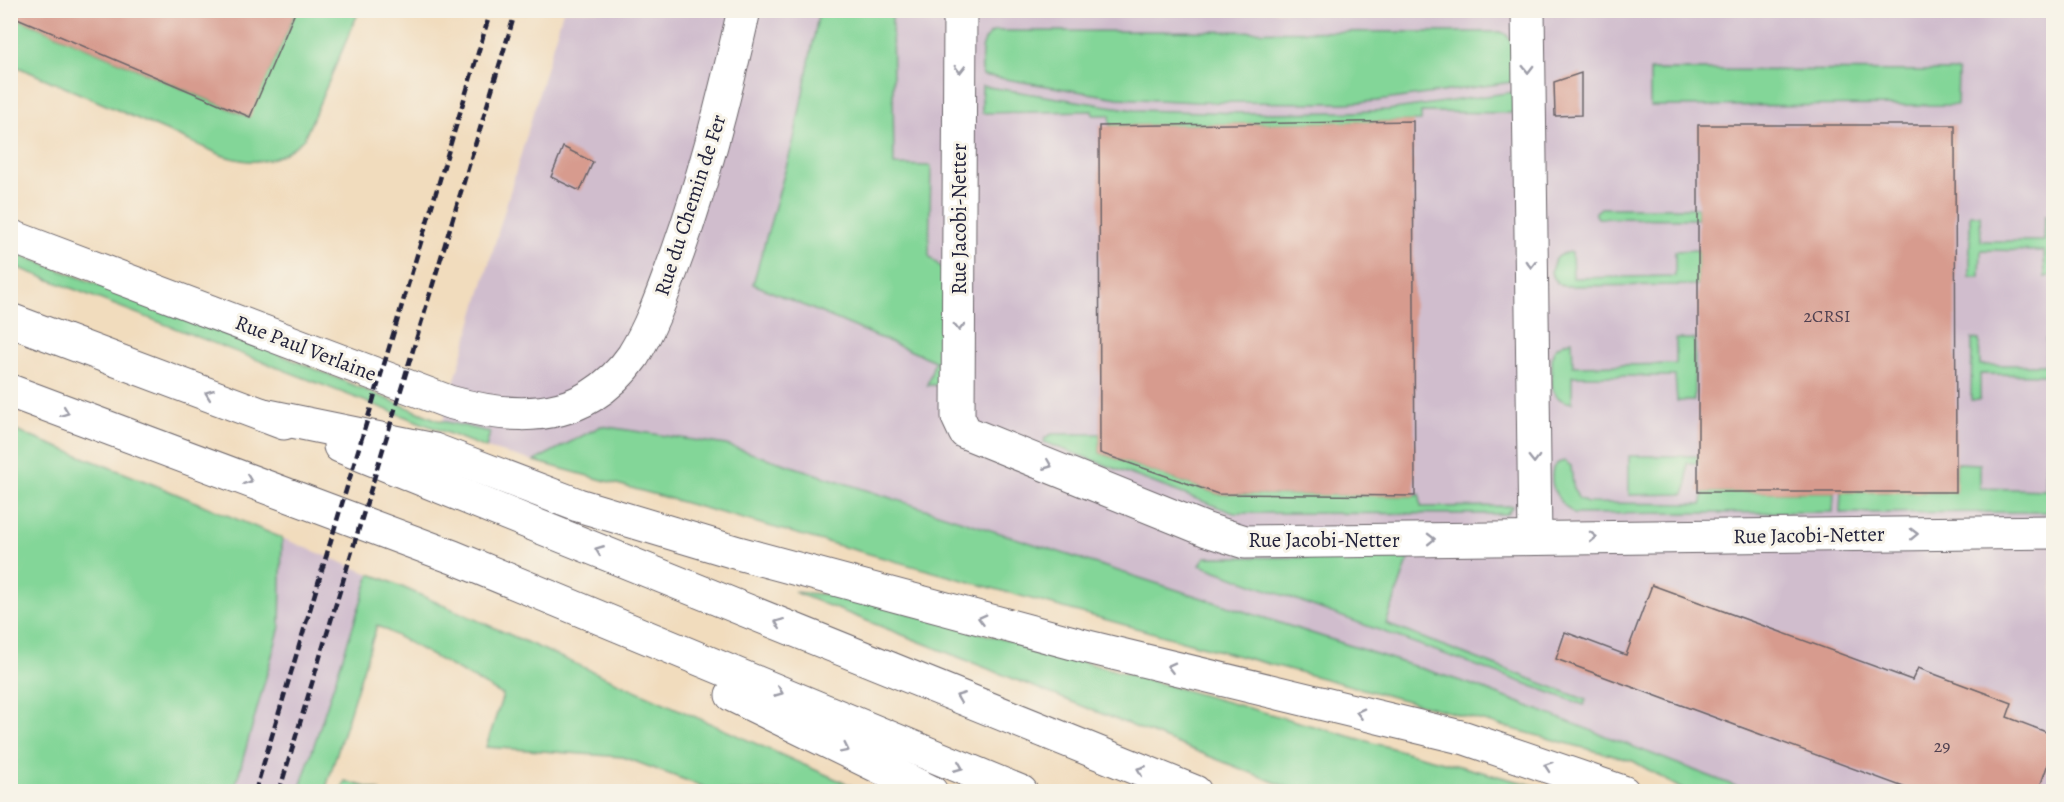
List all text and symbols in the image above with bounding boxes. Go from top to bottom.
one-way arrow [954,64,966,73]
one-way arrow [1522,64,1534,73]
street label: Rue du Chemin de Fer [648,111,732,299]
street label: Rue Jacobi-Netter [945,143,973,295]
one-way arrow [1524,259,1537,268]
house number: 2CRSI [1804,304,1850,328]
street label: Rue Paul Verlaine [231,308,381,388]
one-way arrow [953,322,965,331]
one-way arrow [204,389,215,402]
one-way arrow [59,404,70,417]
one-way arrow [1528,454,1540,463]
one-way arrow [1041,458,1052,470]
one-way arrow [242,473,253,486]
street label: Rue Jacobi-Netter [1733,520,1885,550]
street label: Rue Jacobi-Netter [1248,526,1400,554]
one-way arrow [1910,528,1919,540]
one-way arrow [1589,531,1598,543]
one-way arrow [1427,533,1436,545]
one-way arrow [594,545,604,558]
one-way arrow [977,613,987,626]
one-way arrow [775,618,785,631]
one-way arrow [1166,662,1176,675]
one-way arrow [772,685,783,697]
one-way arrow [955,691,966,704]
one-way arrow [1356,708,1366,721]
house number: 29 [1934,734,1950,758]
one-way arrow [839,742,850,754]
one-way arrow [953,760,964,772]
one-way arrow [1543,761,1554,774]
one-way arrow [1136,765,1147,777]

